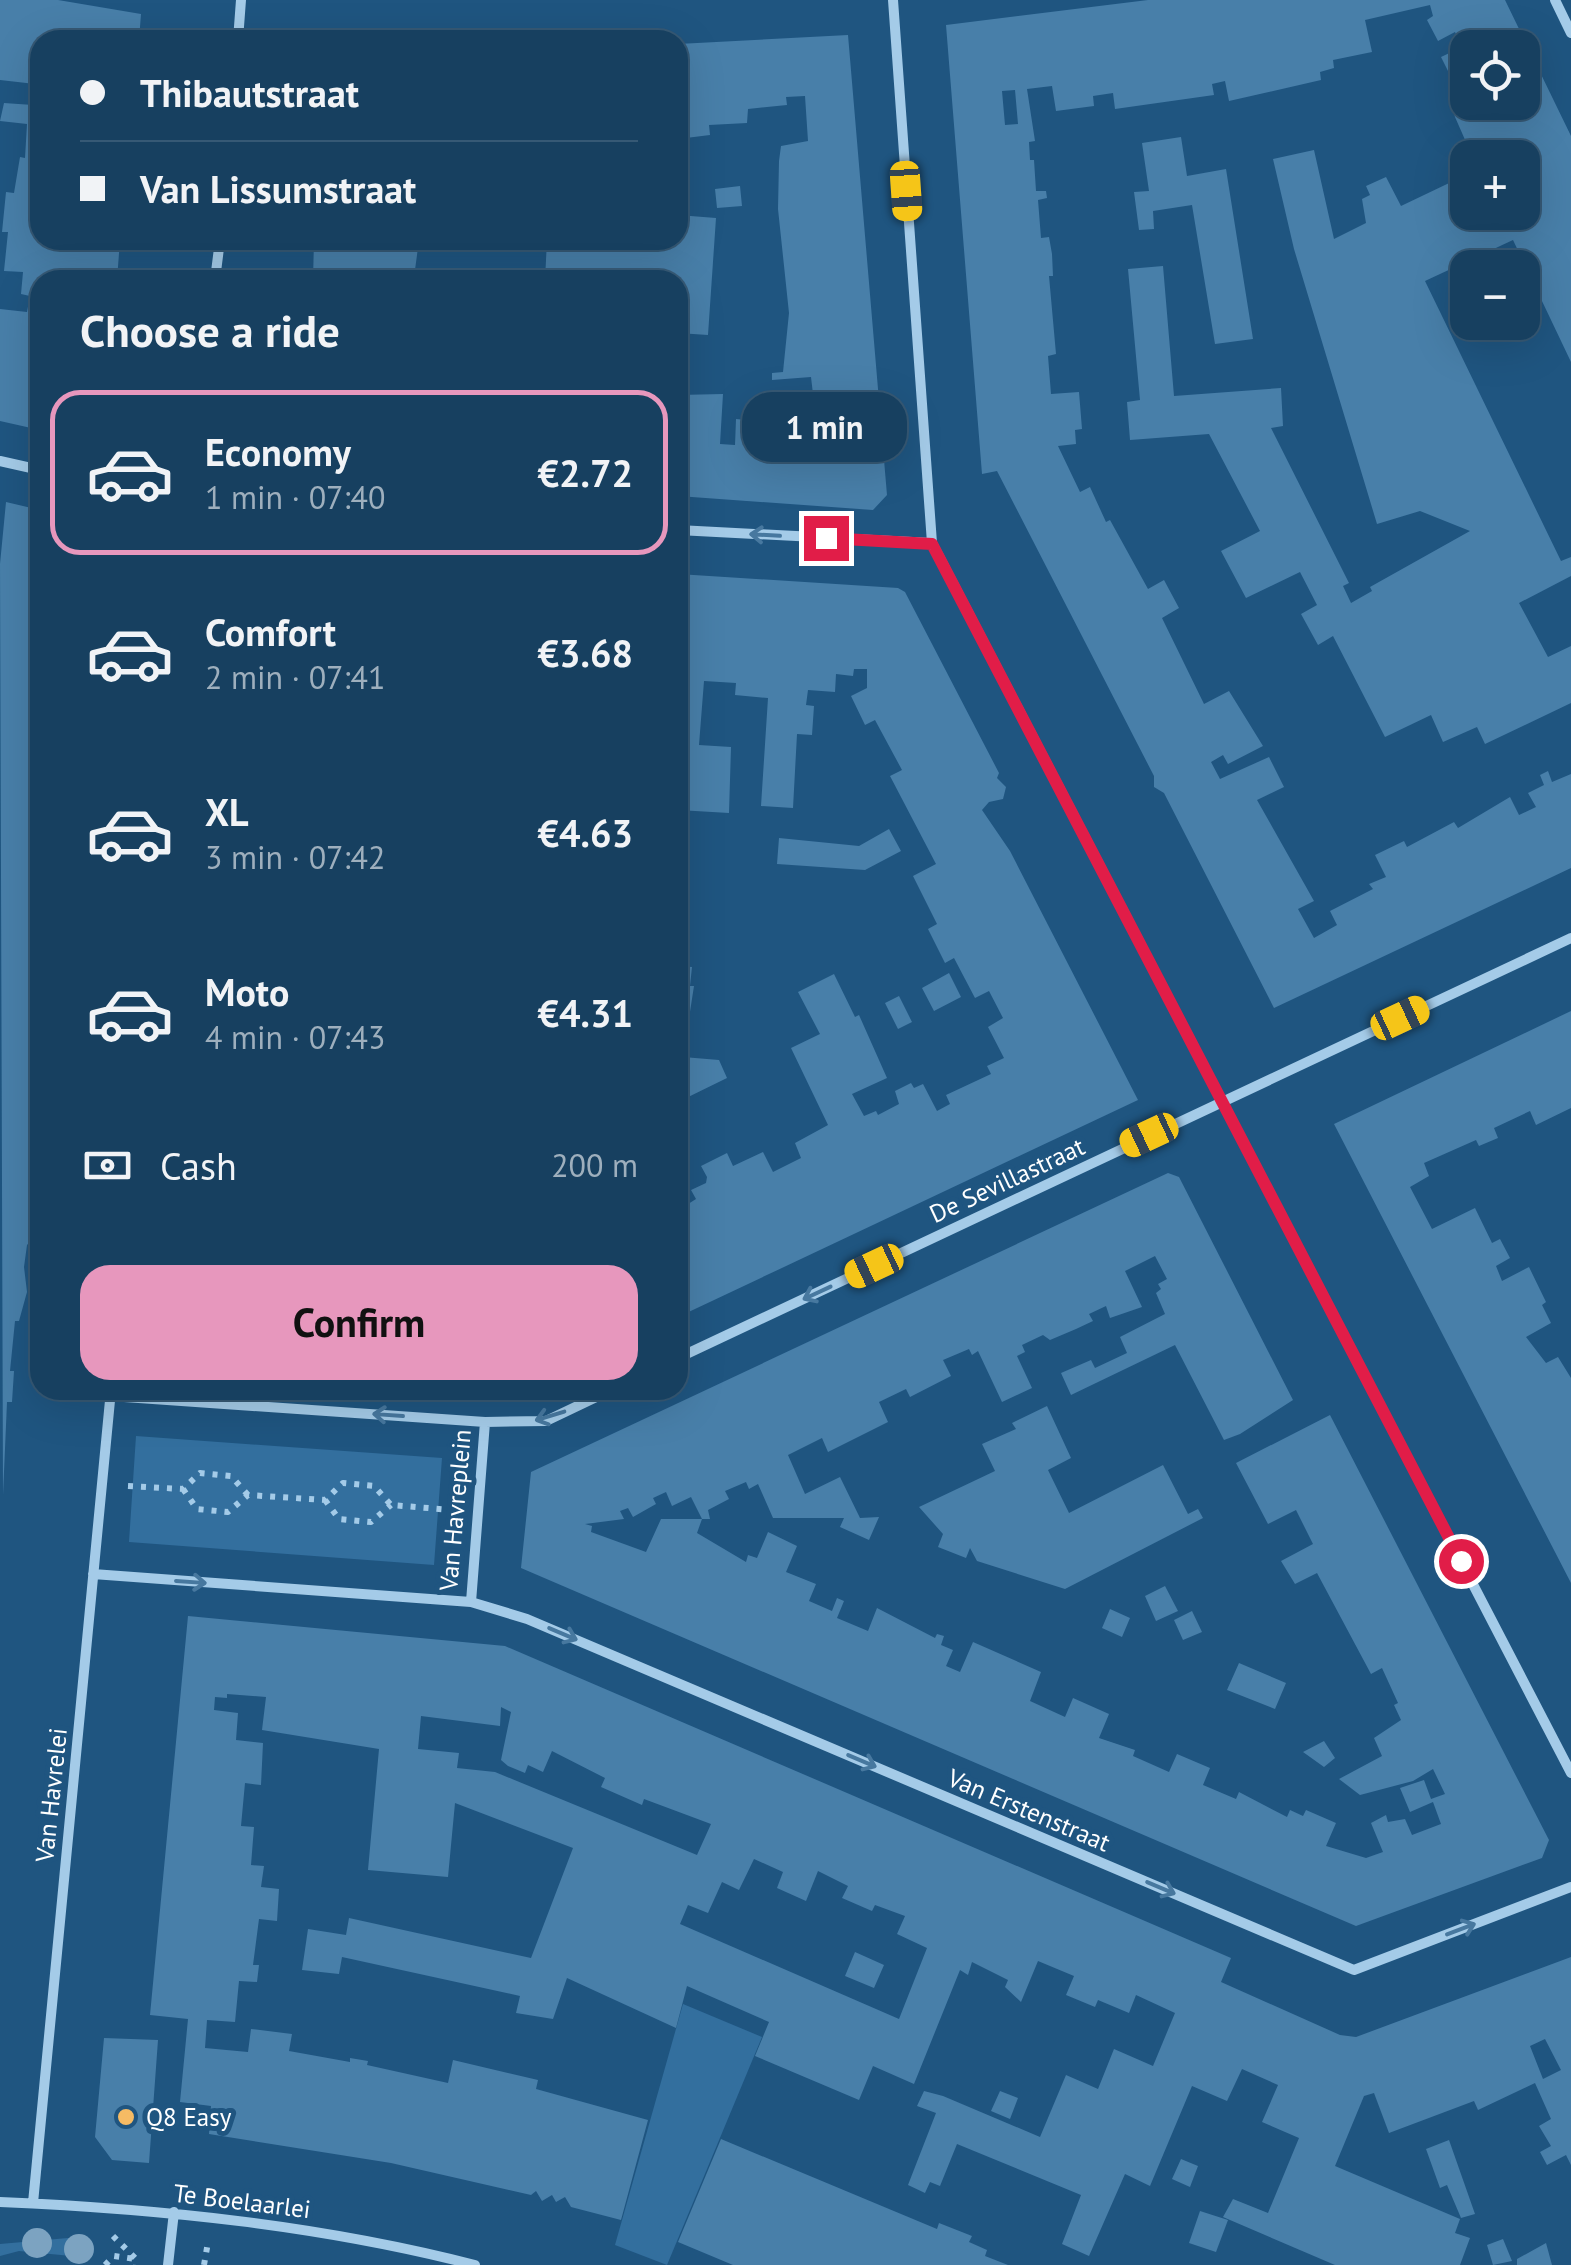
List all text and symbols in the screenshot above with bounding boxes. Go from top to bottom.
map controls [1450,30,1540,340]
button: locate [1450,30,1540,120]
text: Thibautstraat [140,68,359,117]
button: + [1450,140,1540,230]
car [889,160,923,222]
text: Van Lissumstraat [140,164,416,213]
button: − [1450,250,1540,340]
text: Choose a ride [80,301,340,359]
callout: 1 min [744,393,908,463]
text: 1 min [785,406,864,448]
text: Economy [205,427,351,476]
icon: car [85,428,175,518]
text: €2.72 [537,448,633,497]
text: 1 min · 07:40 [205,476,385,518]
route end [804,516,849,561]
one-way arrow [750,525,782,544]
text: Comfort [205,607,336,656]
icon: car [85,608,175,698]
text: €3.68 [537,628,633,677]
text: 2 min · 07:41 [205,656,385,698]
text: XL [205,787,249,836]
icon: car [85,788,175,878]
text: €4.63 [537,808,633,857]
text: 3 min · 07:42 [205,836,385,878]
text: Moto [205,967,289,1016]
icon: car [85,968,175,1058]
text: €4.31 [537,988,633,1037]
car [1366,992,1434,1044]
text: 4 min · 07:43 [205,1016,385,1058]
car [1115,1109,1183,1161]
street label: De Sevillastraat [924,1130,1090,1230]
icon: cash [80,1138,135,1193]
text: Cash [160,1141,237,1190]
text: 200 m [551,1144,638,1186]
car [840,1240,908,1292]
button: Confirm [80,1265,638,1380]
one-way arrow [802,1284,832,1303]
one-way arrow [372,1406,404,1425]
one-way arrow [535,1408,567,1426]
street label: Van Havreplein [432,1428,478,1593]
route start [1439,1539,1484,1584]
one-way arrow [174,1572,206,1591]
one-way arrow [547,1626,578,1644]
street label: Van Havrelei [28,1726,74,1865]
one-way arrow [846,1753,877,1771]
street label: Van Erstenstraat [942,1761,1116,1859]
one-way arrow [1145,1880,1176,1898]
one-way arrow [1445,1919,1476,1937]
place label: Q8 Easy [146,2101,232,2133]
marker: Q8 Easy [115,2106,137,2128]
street label: Te Boelaarlei [172,2177,312,2225]

